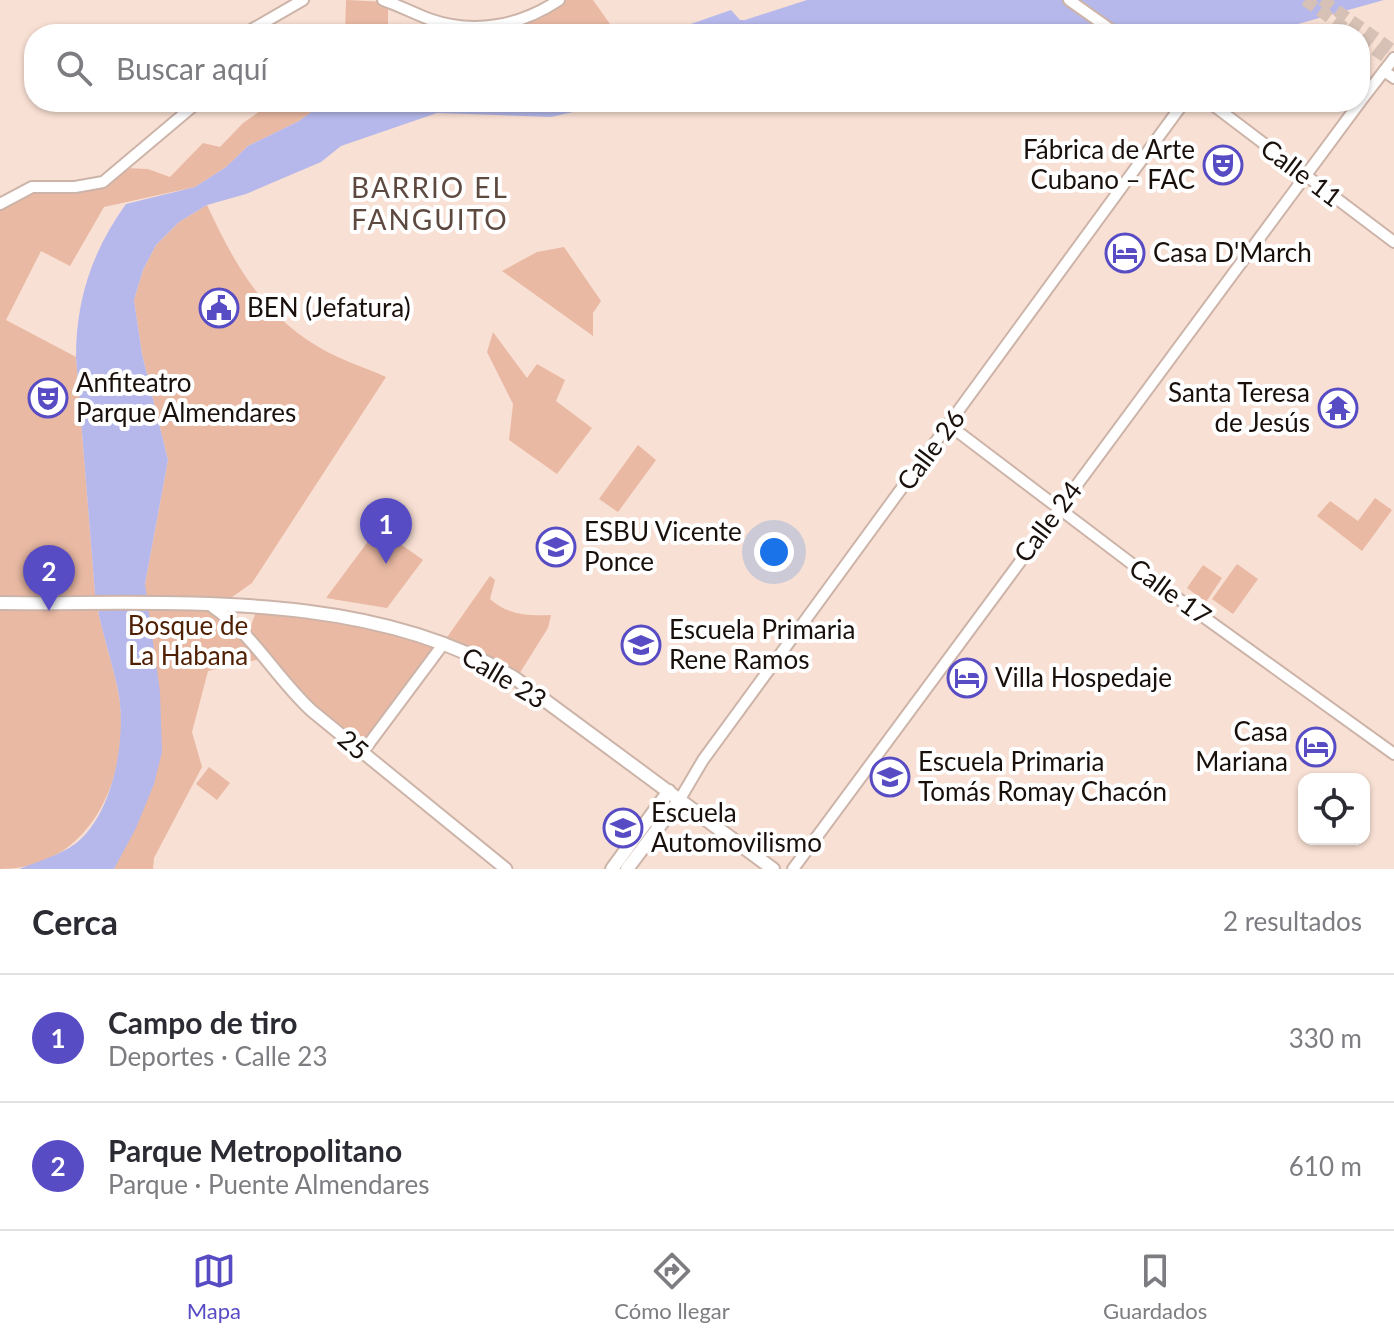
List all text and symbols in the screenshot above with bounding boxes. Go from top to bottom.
search box [24,24,1370,112]
icon: search [52,46,96,90]
text: Buscar aquí [116,50,268,86]
street label: Calle 11 [1255,131,1348,213]
place label: Fábrica de Arte Cubano – FAC [1023,133,1195,195]
theatre icon: Fábrica de Arte Cubano – FAC [1202,144,1244,186]
district label: BARRIO EL FANGUITO [351,170,509,236]
hotel icon: Casa D'March [1104,232,1146,274]
place label: Casa D'March [1153,236,1312,268]
public building icon: BEN (Jefatura) [198,287,240,329]
place label: BEN (Jefatura) [247,291,411,323]
place label: Anfiteatro Parque Almendares [76,366,296,428]
place label: Santa Teresa de Jesús [1168,376,1310,438]
theatre icon: Anfiteatro Parque Almendares [27,377,69,419]
temple icon: Santa Teresa de Jesús [1317,387,1359,429]
street label: Calle 26 [889,403,971,496]
street label: Calle 24 [1006,475,1088,568]
pin: 1 [360,498,412,564]
place label: ESBU Vicente Ponce [584,515,742,577]
school or university icon: ESBU Vicente Ponce [535,526,577,568]
your location [754,532,794,572]
pin: 2 [23,545,75,611]
street label: Calle 17 [1124,551,1218,631]
park label: Bosque de La Habana [128,609,248,671]
place label: Escuela Primaria Rene Ramos [669,613,855,675]
school or university icon: Escuela Primaria Rene Ramos [620,624,662,666]
street label: Calle 23 [456,639,553,715]
hotel icon: Villa Hospedaje [946,657,988,699]
place label: Villa Hospedaje [995,661,1172,693]
place label: Casa Mariana [1195,715,1288,777]
street label: 25 [332,722,375,766]
hotel icon: Casa Mariana [1295,726,1337,768]
place label: Escuela Primaria Tomás Romay Chacón [918,745,1167,807]
school or university icon: Escuela Primaria Tomás Romay Chacón [869,756,911,798]
map controls [1298,773,1370,845]
button: locate [1298,773,1370,845]
place label: Escuela Automovilismo [651,796,822,858]
school or university icon: Escuela Automovilismo [602,807,644,849]
text: Cerca [32,901,118,942]
text: 2 resultados [1223,905,1362,937]
text: Campo de tiro [108,1004,297,1040]
text: 1 [50,1022,66,1054]
text: 330 m [1289,1022,1362,1054]
text: Deportes · Calle 23 [108,1040,328,1072]
text: Parque Metropolitano [108,1132,402,1168]
text: 2 [50,1150,66,1182]
text: 610 m [1289,1150,1362,1182]
text: Parque · Puente Almendares [108,1168,429,1200]
tab: Mapa [187,1249,241,1324]
tab: Cómo llegar [614,1249,730,1324]
tab: Guardados [1103,1249,1207,1324]

